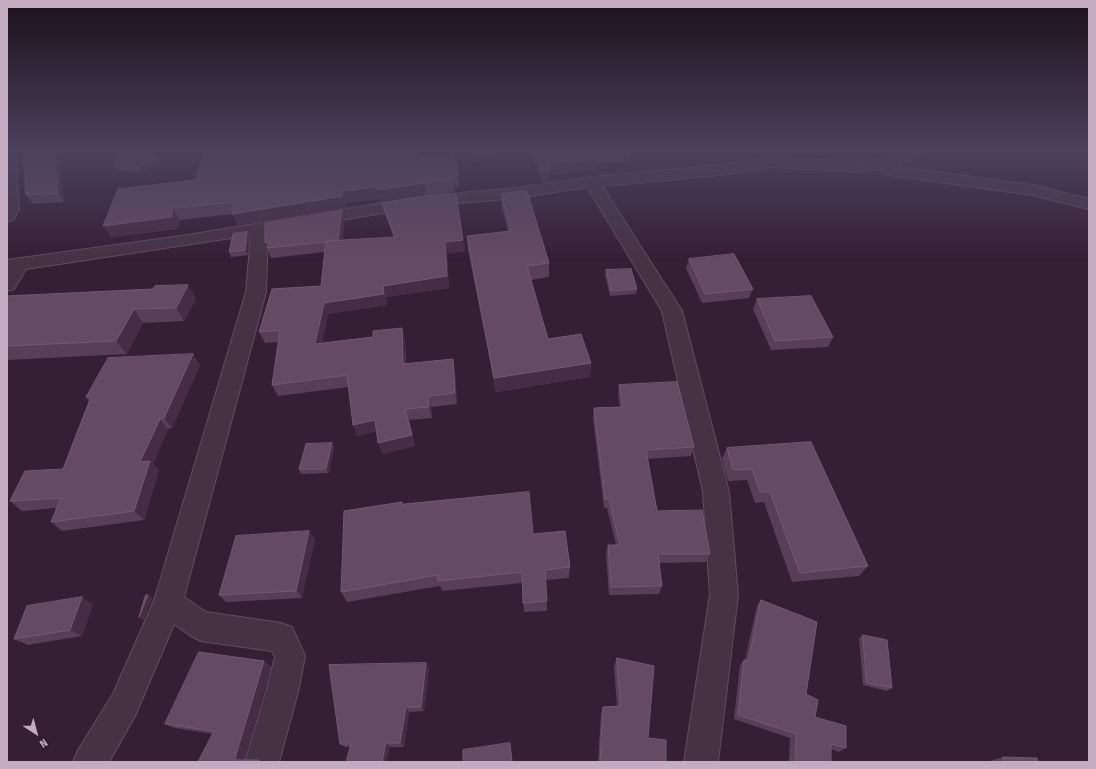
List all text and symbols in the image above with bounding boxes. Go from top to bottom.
north arrow [16,713,56,753]
text: N [37,736,50,750]

